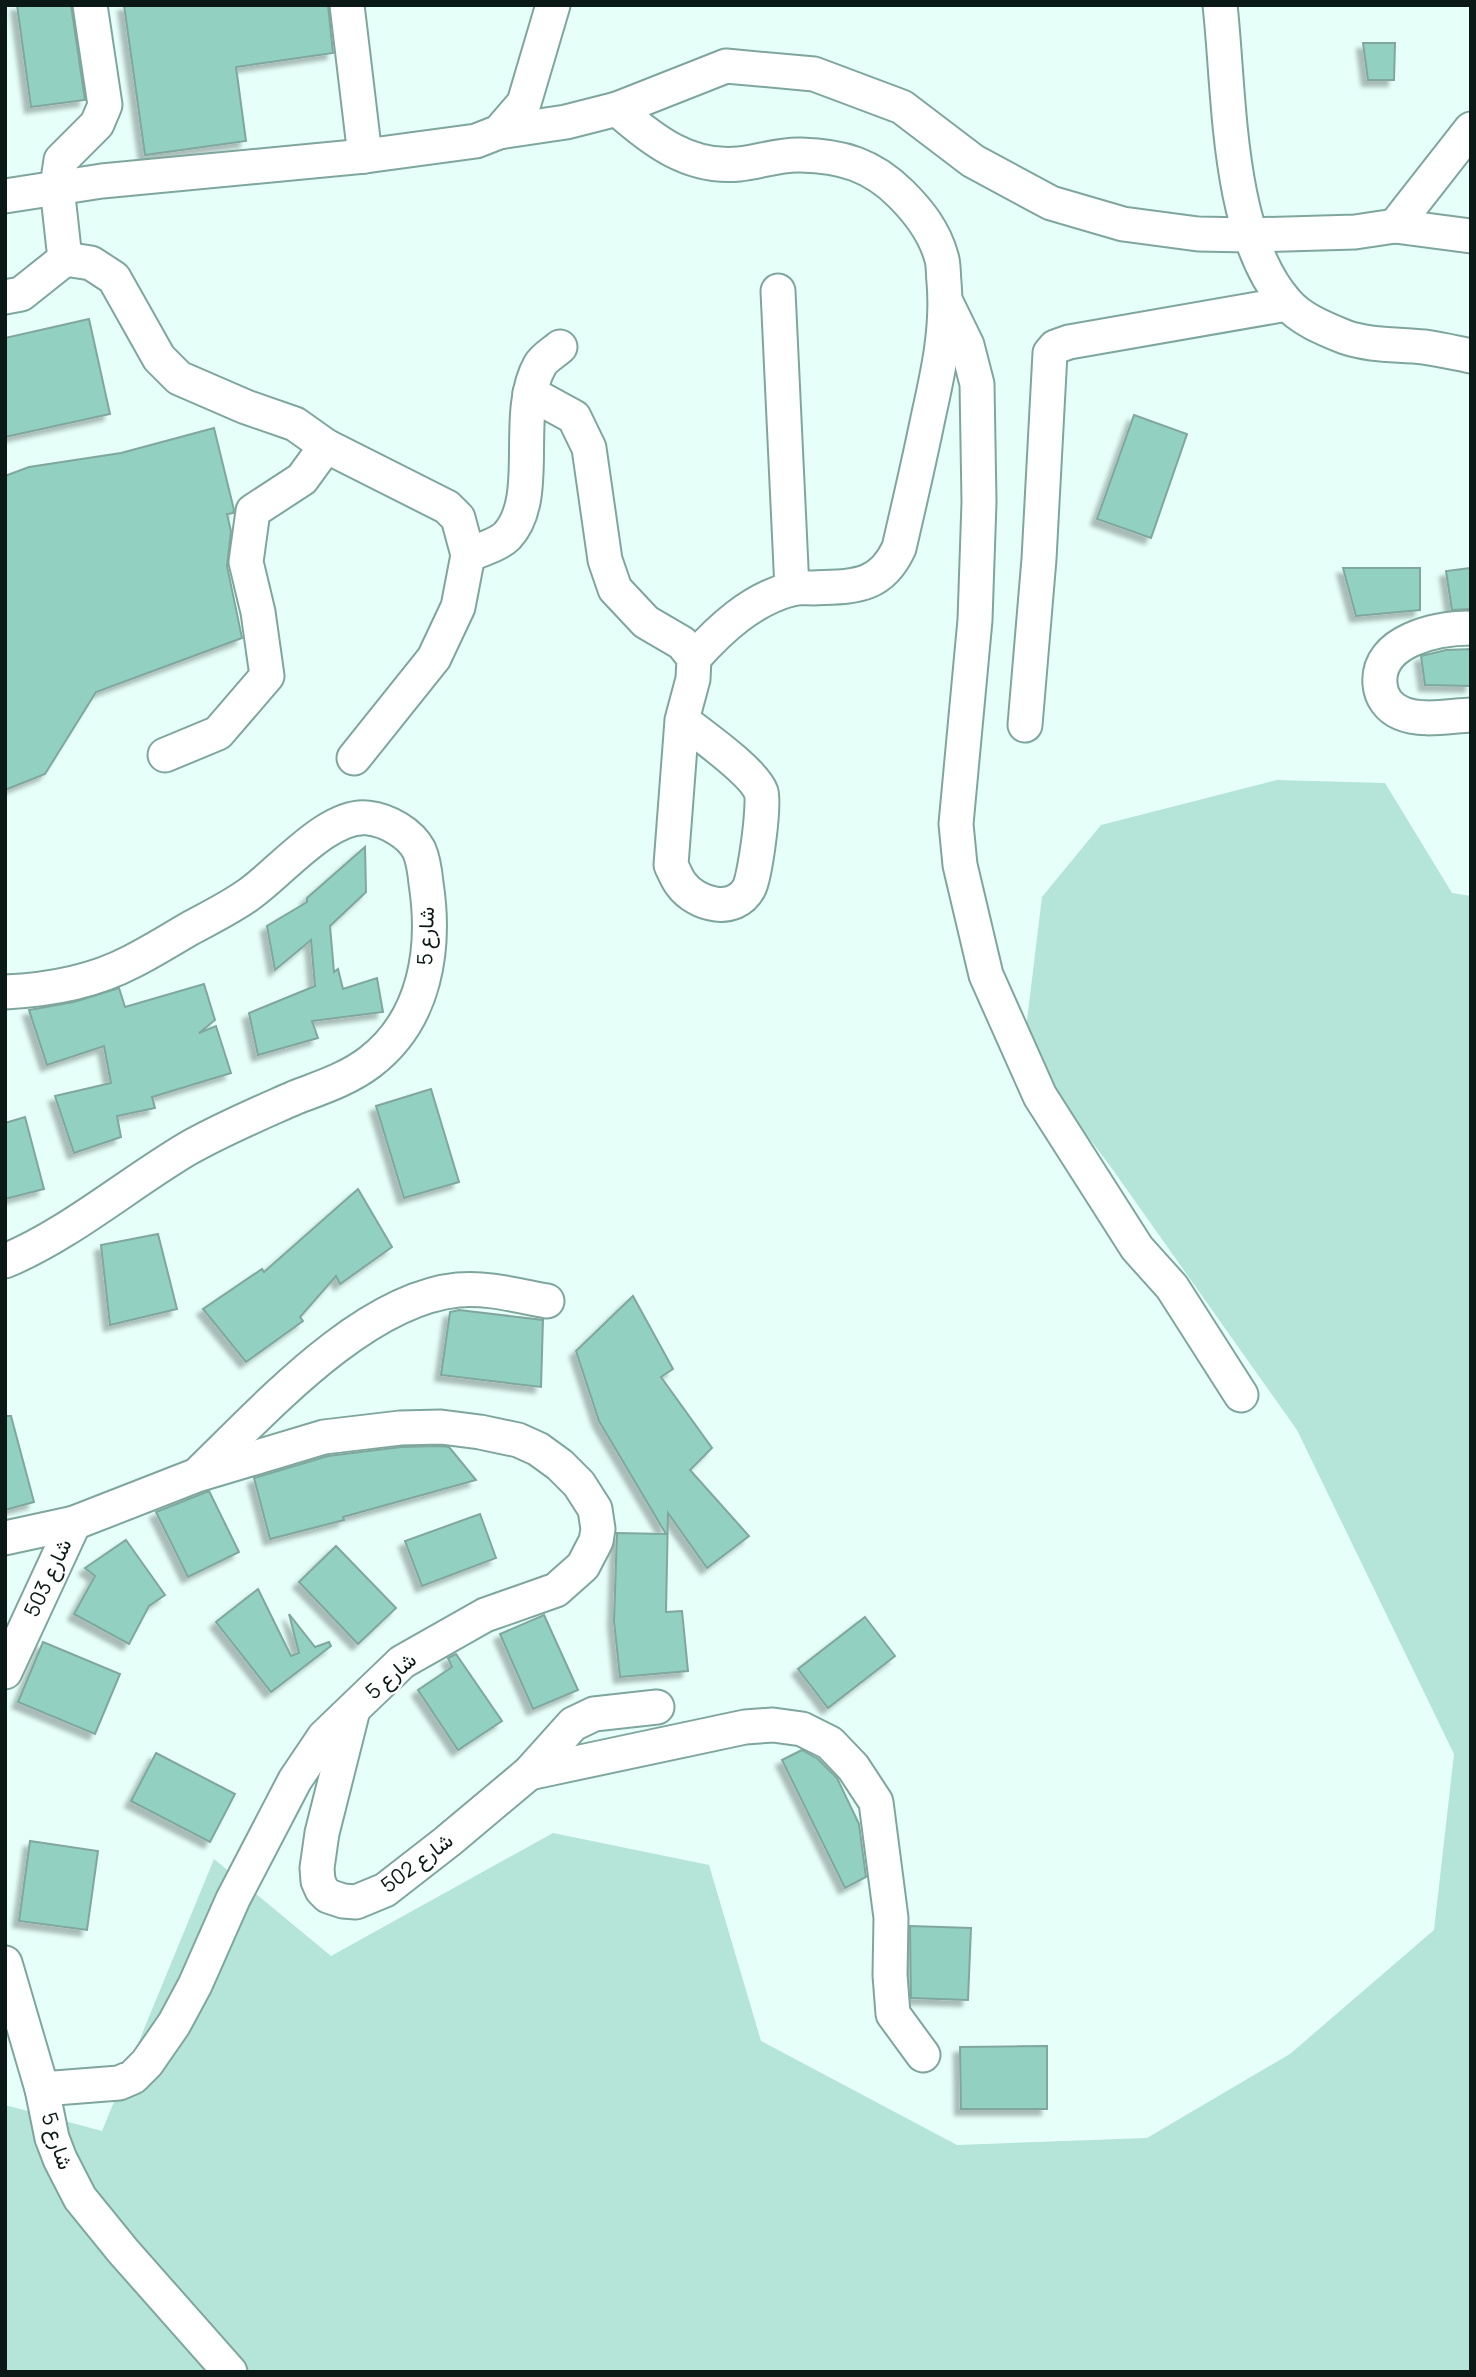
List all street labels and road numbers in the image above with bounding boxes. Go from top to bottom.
street label: شارع 5 [410,906,441,966]
street label: شارع 503 [17,1534,78,1622]
street label: شارع 5 [359,1645,422,1706]
street label: شارع 502 [375,1826,459,1899]
street label: شارع 5 [35,2109,80,2173]

